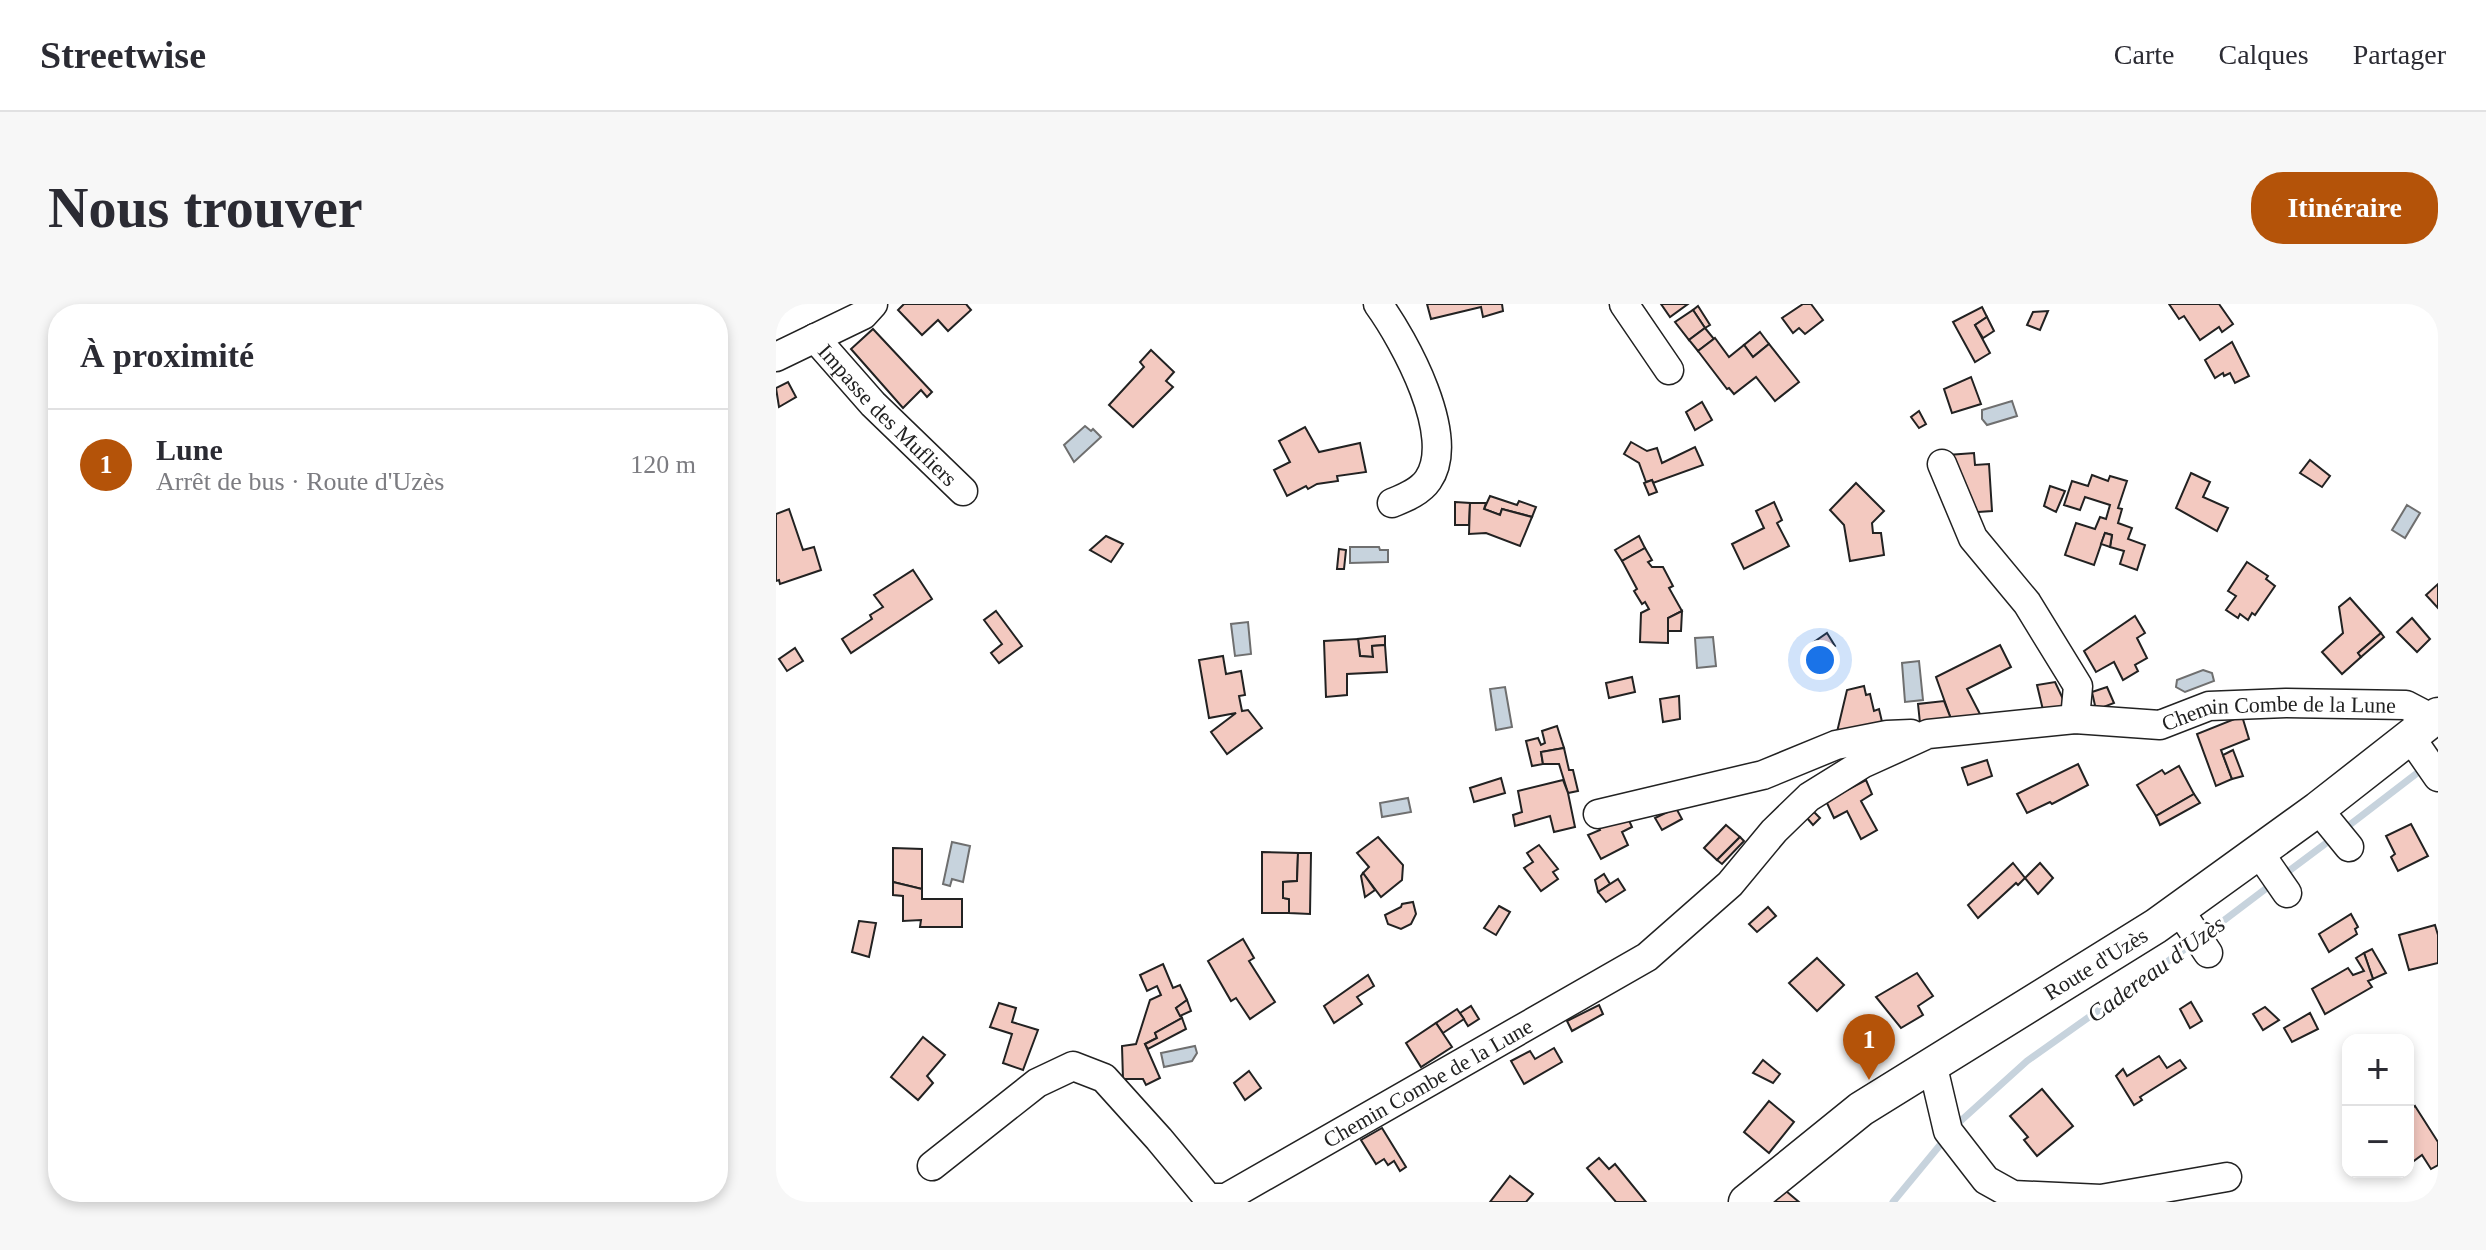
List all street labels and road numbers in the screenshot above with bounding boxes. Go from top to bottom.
street label: Impasse des Mufliers [813,339,962,491]
street label: Chemin Combe de la Lune [2158,691,2396,736]
street label: Route d'Uzès [2040,922,2152,1005]
street label: Chemin Combe de la Lune [1319,1013,1537,1153]

